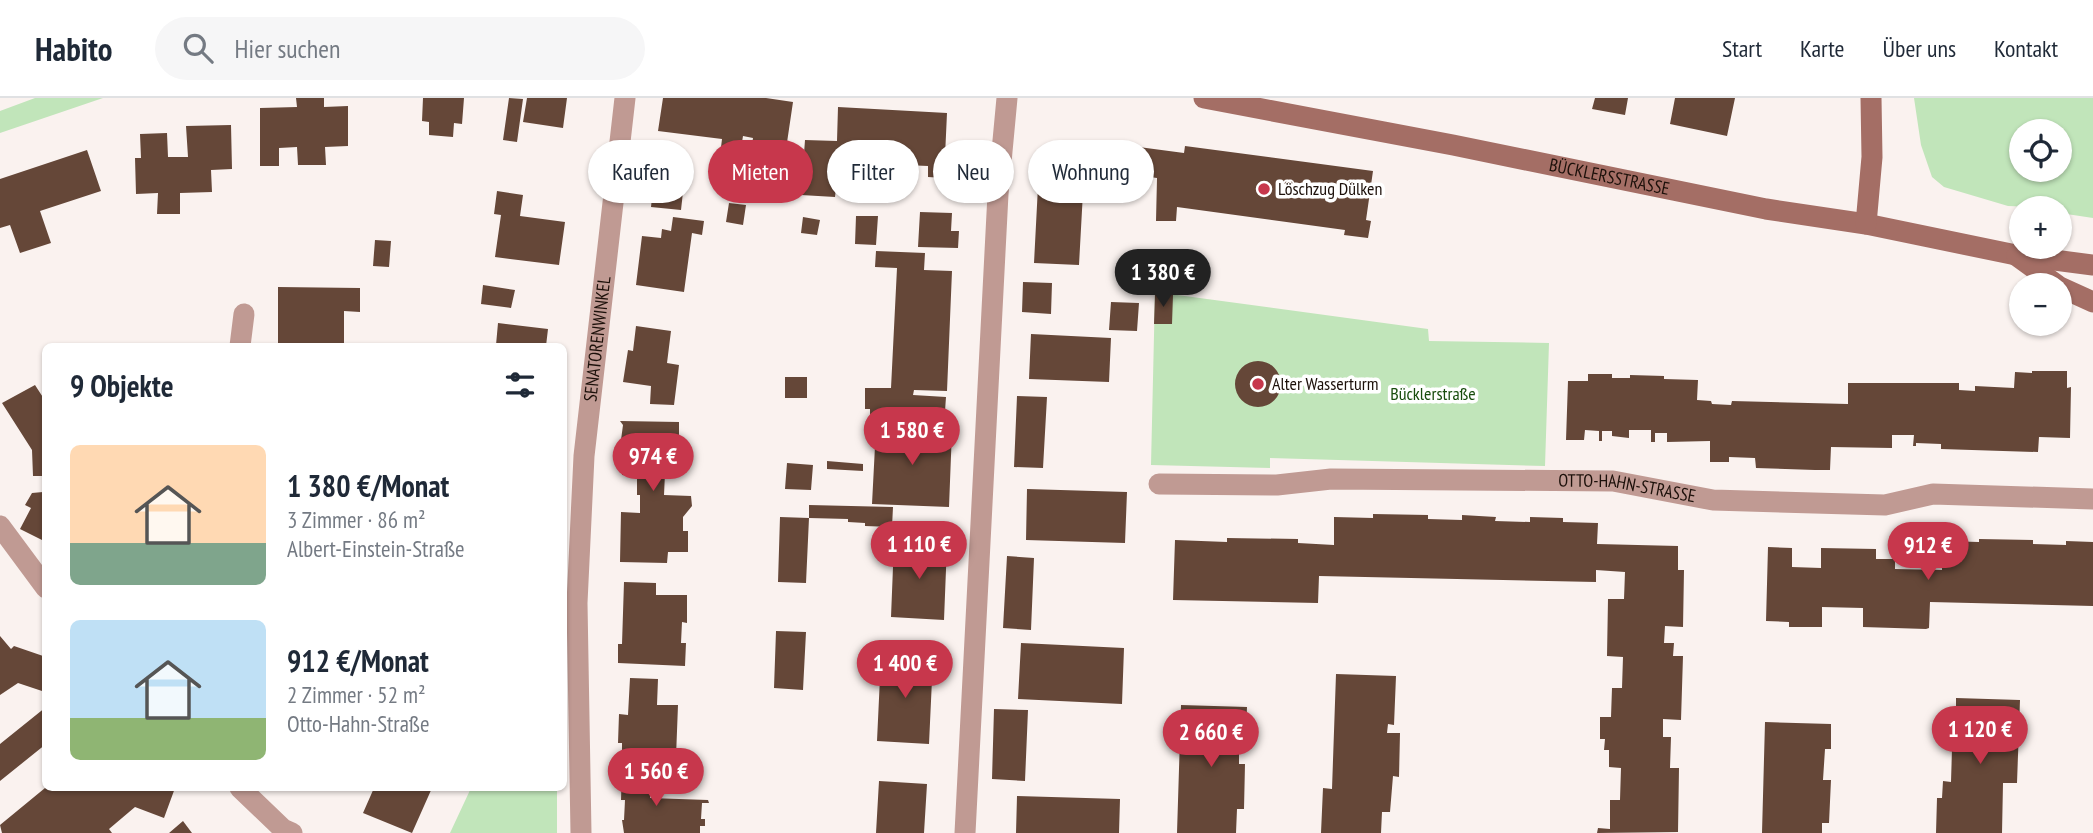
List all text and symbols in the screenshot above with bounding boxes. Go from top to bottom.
search box [155,17,645,80]
text: Habito [35,27,113,70]
icon: search [179,29,217,67]
text: Hier suchen [235,32,340,65]
text: Start [1722,33,1762,64]
text: Karte [1800,33,1845,64]
text: Über uns [1883,33,1956,64]
text: Kontakt [1994,33,2058,64]
map controls [2009,119,2072,336]
button: locate [2009,119,2072,182]
chip: Kaufen [588,140,694,203]
chip: Mieten [708,140,813,203]
chip: Filter [827,140,919,203]
chip: Neu [933,140,1014,203]
chip: Wohnung [1028,140,1154,203]
street label: BÜCKLERSSTRASSE [1547,153,1672,200]
place label: Löschzug Dülken [1278,177,1382,200]
marker: Löschzug Dülken [1256,181,1272,197]
button: + [2009,196,2072,259]
pin: 1 380 € [1098,250,1228,309]
text: 1 380 € [1131,257,1195,286]
button: − [2009,273,2072,336]
street label: SENATORENWINKEL [578,274,616,403]
text: 9 Objekte [70,366,174,405]
icon: filters [501,366,539,404]
place label: Alter Wasserturm [1272,372,1378,395]
marker: Alter Wasserturm [1250,376,1266,392]
park label: Bücklerstraße [1390,382,1476,405]
pin: 1 580 € [847,408,977,467]
text: 1 580 € [880,415,944,444]
pin: 974 € [604,434,702,493]
text: 974 € [629,441,677,470]
text: 1 380 €/Monat [287,466,449,505]
street label: OTTO-HAHN-STRASSE [1558,469,1698,507]
icon: home [126,473,210,557]
text: 3 Zimmer · 86 m² [287,505,425,534]
pin: 1 110 € [854,522,984,581]
pin: 912 € [1879,522,1977,582]
text: 1 110 € [887,529,951,558]
text: 912 € [1904,530,1952,559]
text: Albert-Einstein-Straße [287,534,465,563]
pin: 1 400 € [840,640,970,700]
text: 912 €/Monat [287,641,429,680]
icon: home [126,648,210,732]
text: 1 400 € [873,648,937,677]
text: 2 Zimmer · 52 m² [287,680,425,709]
pin: 1 120 € [1915,706,2045,766]
text: Otto-Hahn-Straße [287,709,430,738]
pin: 2 660 € [1146,710,1276,769]
text: 1 120 € [1948,714,2012,743]
text: 2 660 € [1179,717,1243,746]
pin: 1 560 € [591,748,721,808]
text: 1 560 € [624,756,688,785]

